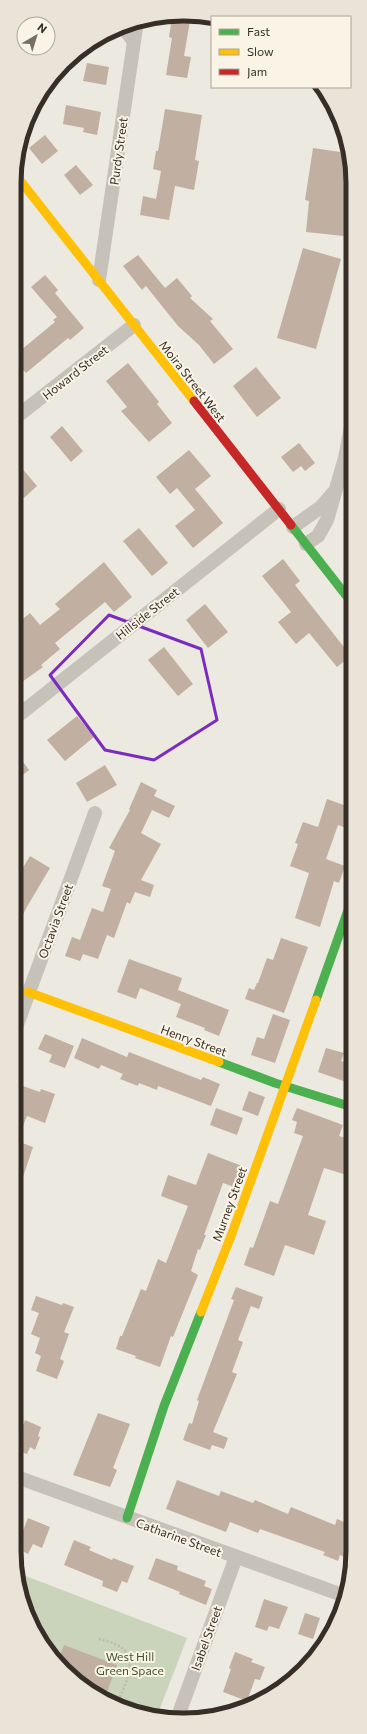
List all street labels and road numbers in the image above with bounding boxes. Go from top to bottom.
street label: Purdy Street [106,116,130,186]
street label: Moira Street West [157,338,229,424]
street label: Howard Street [39,342,111,402]
street label: Hillside Street [113,584,181,642]
street label: Octavia Street [35,882,75,960]
street label: Henry Street [159,1022,229,1058]
street label: Murney Street [209,1165,249,1243]
street label: Catharine Street [134,1515,224,1559]
street label: Isabel Street [188,1604,224,1672]

